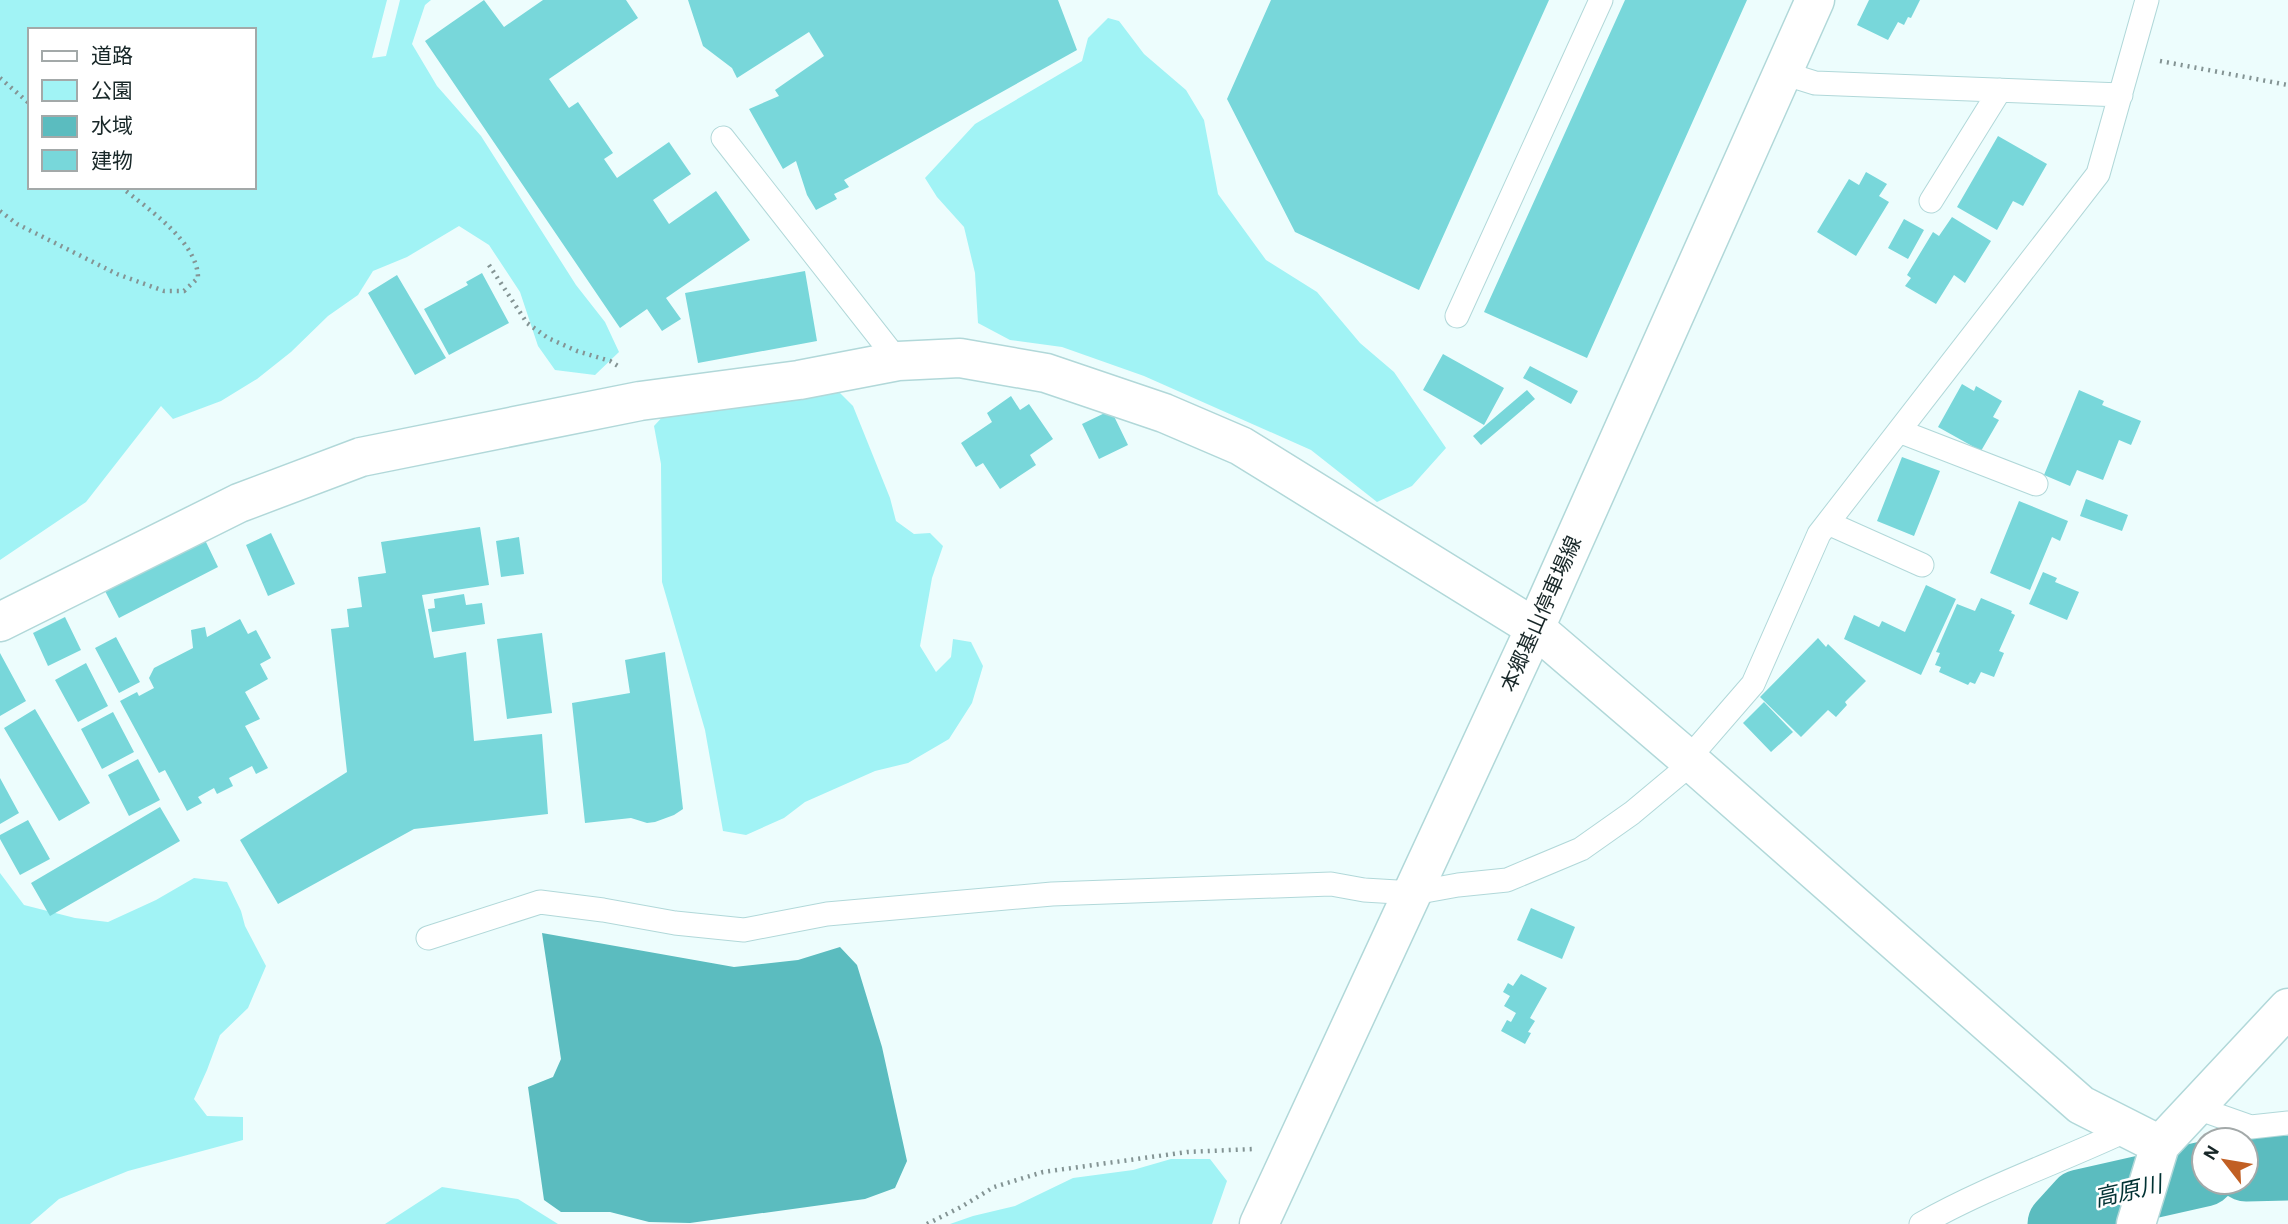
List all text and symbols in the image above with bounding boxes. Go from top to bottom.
legend [28,28,256,189]
text: 道路 [91,45,133,67]
text: 公園 [91,81,133,102]
text: 水域 [91,115,133,137]
text: 建物 [91,150,133,172]
street label: 本郷基山停車場線 [1497,533,1585,695]
north arrow [2190,1126,2260,1196]
text: N [2200,1142,2223,1164]
water label: 高原川 [2092,1171,2167,1211]

